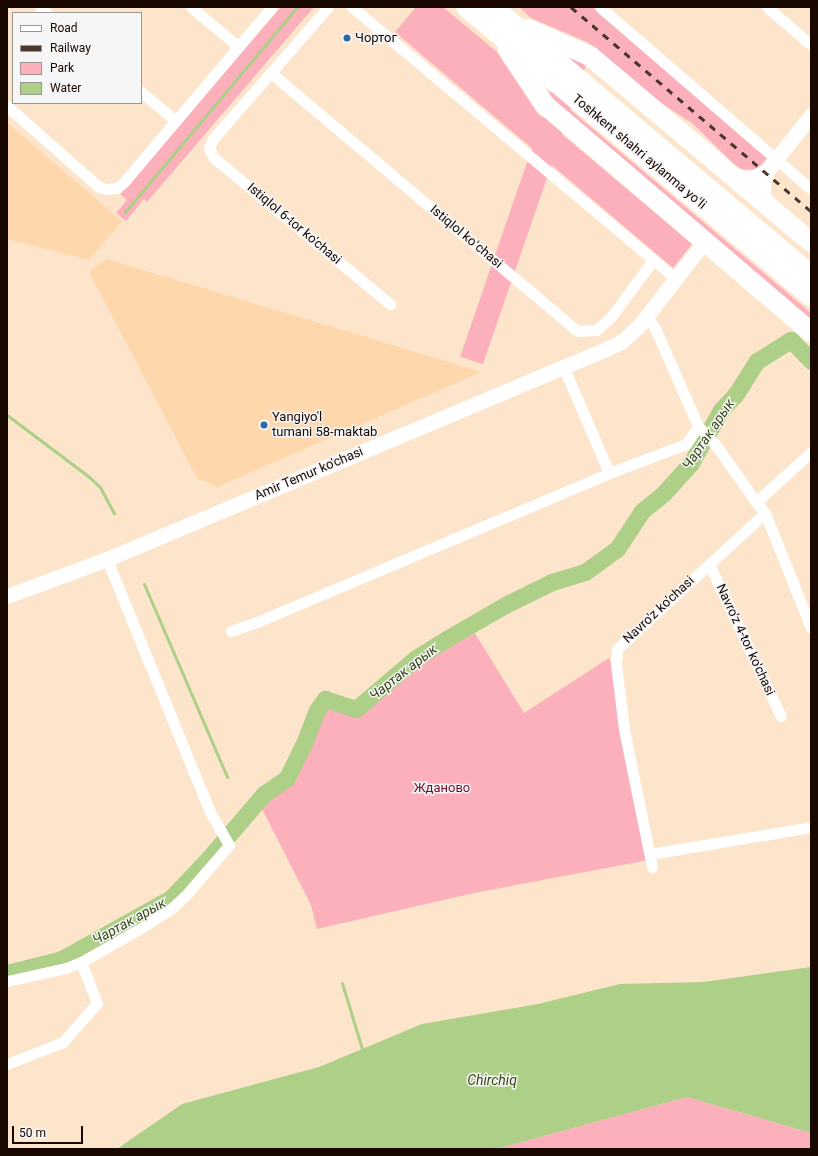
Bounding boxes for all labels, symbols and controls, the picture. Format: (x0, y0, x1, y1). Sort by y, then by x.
legend (12, 12, 142, 104)
text: Road (50, 21, 78, 35)
place label: Чортог (355, 30, 397, 46)
marker: Чортог (342, 33, 352, 43)
text: Railway (50, 41, 91, 55)
text: Park (50, 61, 74, 75)
text: Water (50, 81, 81, 95)
street label: Toshkent shahri aylanma yoʻli (569, 91, 709, 213)
street label: Istiqlol 6-tor ko'chasi (244, 180, 344, 268)
street label: Istiqlol koʻchasi (427, 202, 505, 272)
water label: Чартак арык (678, 396, 738, 472)
place label: Yangiyo'l tumani 58-maktab (272, 410, 377, 441)
marker: Yangiyo'l tumani 58-maktab (259, 420, 269, 430)
street label: Amir Temur ko'chasi (252, 444, 366, 504)
street label: Navro'z ko'chasi (620, 573, 698, 647)
street label: Navro'z 4-tor ko'chasi (712, 582, 778, 698)
water label: Чартак арык (366, 640, 440, 704)
park label: Жданово (414, 780, 470, 796)
water label: Чартак арык (89, 894, 169, 948)
water label: Chirchiq (467, 1072, 517, 1088)
scale bar (14, 1118, 85, 1144)
text: 50 m (19, 1126, 46, 1140)

